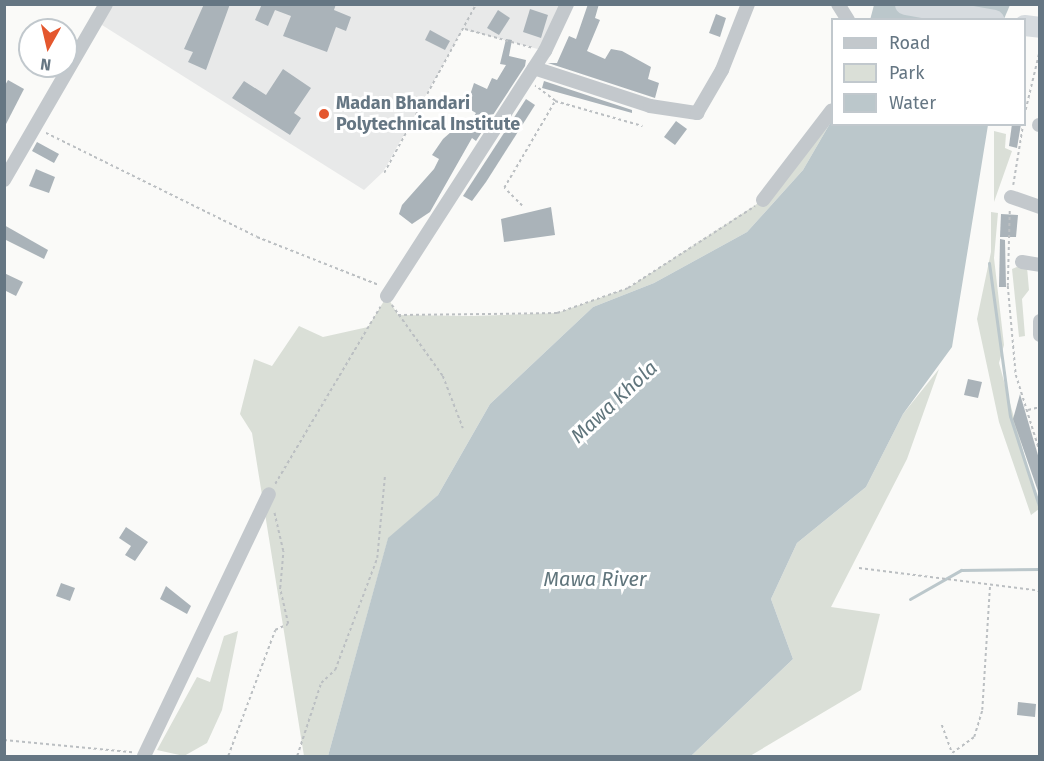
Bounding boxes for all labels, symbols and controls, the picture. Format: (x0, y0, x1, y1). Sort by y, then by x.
north arrow (18, 18, 78, 78)
legend (831, 18, 1026, 126)
text: Road (889, 32, 931, 54)
text: N (39, 54, 52, 74)
text: Park (889, 62, 924, 84)
text: Water (889, 92, 936, 114)
place label: Madan Bhandari Polytechnical Institute (336, 93, 520, 136)
marker: Madan Bhandari Polytechnical Institute (317, 107, 331, 121)
water label: Mawa Khola (566, 356, 662, 448)
water label: Mawa River (544, 567, 646, 591)

